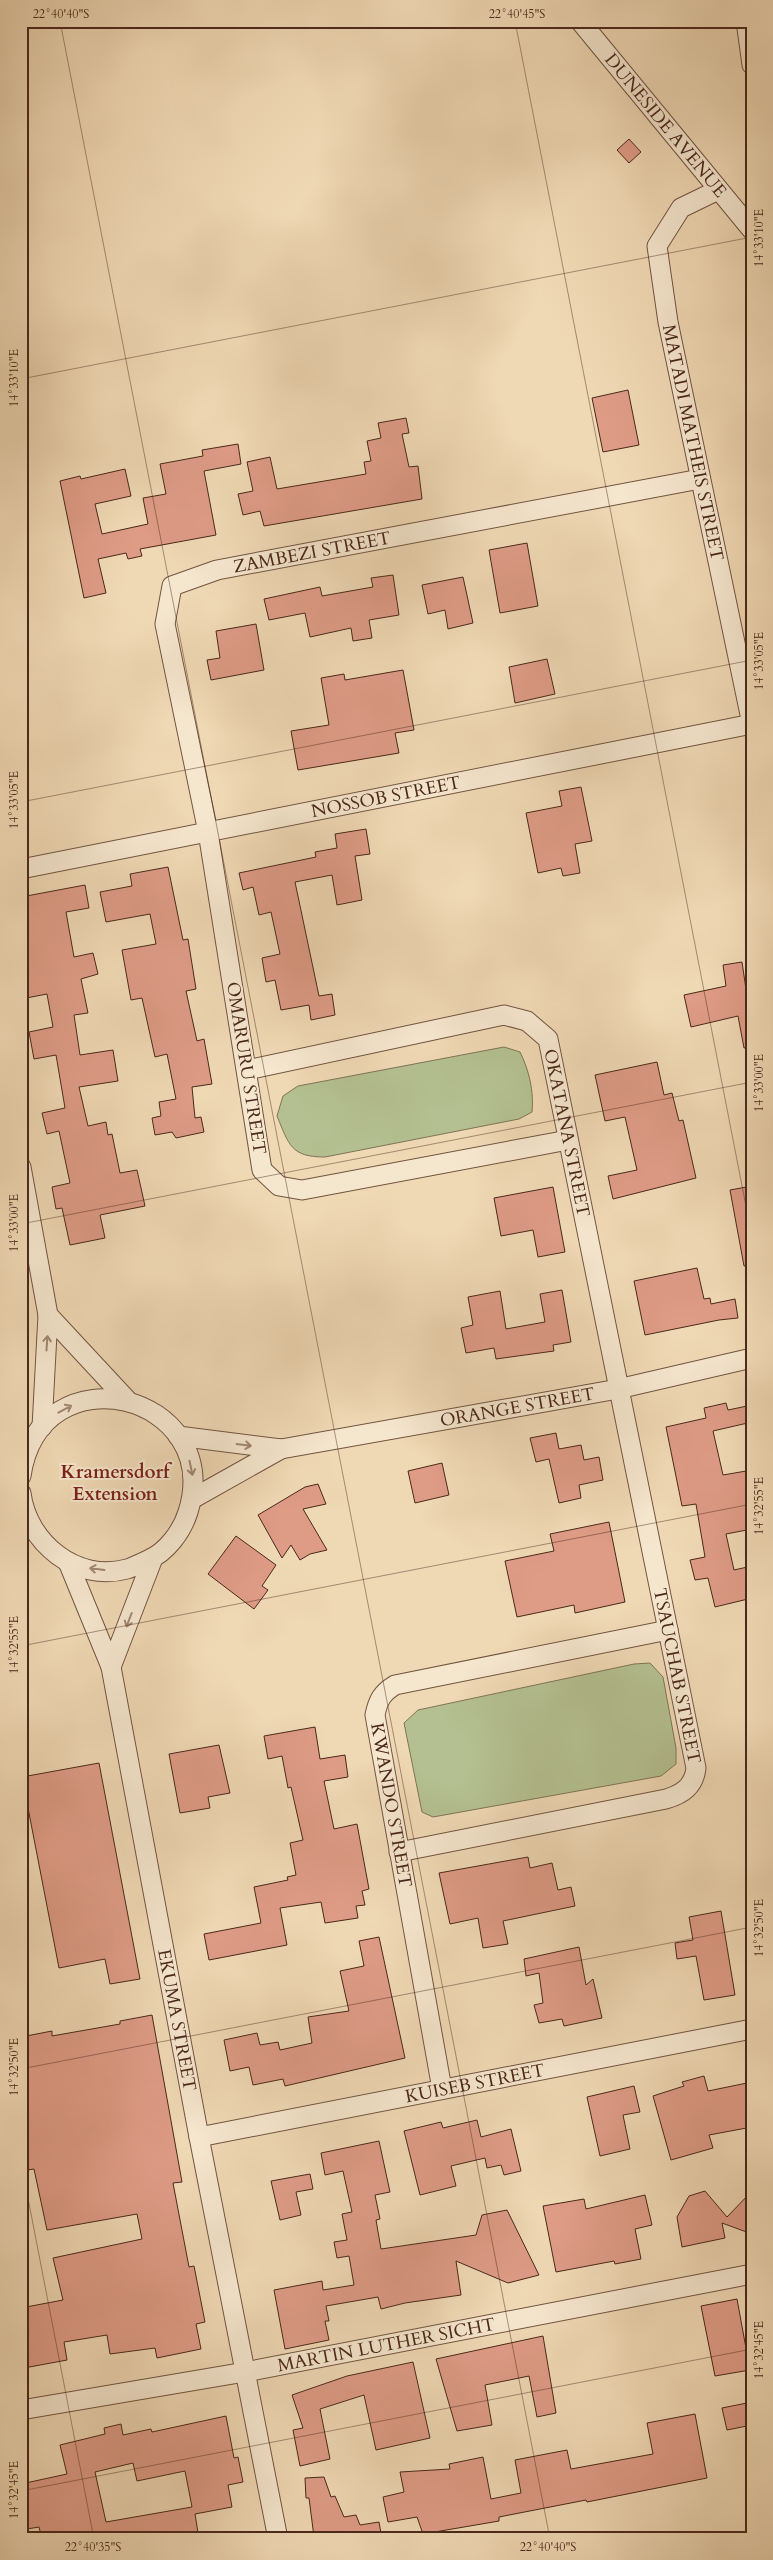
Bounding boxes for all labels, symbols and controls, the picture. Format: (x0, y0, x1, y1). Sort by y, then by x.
text: 22°40'40"S (33, 6, 89, 22)
text: 22°40'45"S (489, 6, 545, 22)
street label: DUNESIDE AVENUE (599, 48, 733, 203)
text: 14°33'10"E (751, 209, 767, 267)
street label: MATADI MATHEIS STREET (656, 322, 730, 563)
text: 14°33'10"E (6, 349, 22, 407)
street label: ZAMBEZI STREET (231, 525, 393, 579)
text: 14°33'05"E (751, 632, 767, 690)
street label: NOSSOB STREET (309, 770, 463, 824)
text: 14°33'05"E (6, 771, 22, 829)
street label: OMARURU STREET (220, 980, 272, 1156)
street label: OKATANA STREET (538, 1047, 596, 1219)
text: 14°33'00"E (751, 1054, 767, 1112)
text: 14°33'00"E (6, 1194, 22, 1252)
one-way arrow (42, 1335, 51, 1351)
street label: ORANGE STREET (438, 1381, 597, 1433)
one-way arrow (58, 1404, 73, 1414)
one-way arrow (236, 1440, 252, 1450)
district label: Kramersdorf Extension (60, 1459, 173, 1507)
one-way arrow (186, 1459, 196, 1475)
text: 14°32'55"E (751, 1477, 767, 1535)
one-way arrow (89, 1564, 105, 1574)
street label: TSAUCHAB STREET (647, 1586, 707, 1766)
one-way arrow (124, 1612, 133, 1627)
text: 14°32'55"E (6, 1616, 22, 1674)
street label: KWANDO STREET (364, 1721, 418, 1889)
text: 14°32'50"E (751, 1899, 767, 1957)
street label: EKUMA STREET (152, 1947, 203, 2093)
text: 14°32'50"E (6, 2038, 22, 2096)
street label: KUISEB STREET (403, 2057, 547, 2109)
street label: MARTIN LUTHER SICHT (275, 2311, 497, 2378)
text: 14°32'45"E (751, 2321, 767, 2379)
text: 14°32'45"E (6, 2461, 22, 2519)
text: 22°40'35"S (65, 2539, 121, 2555)
text: 22°40'40"S (520, 2539, 576, 2555)

